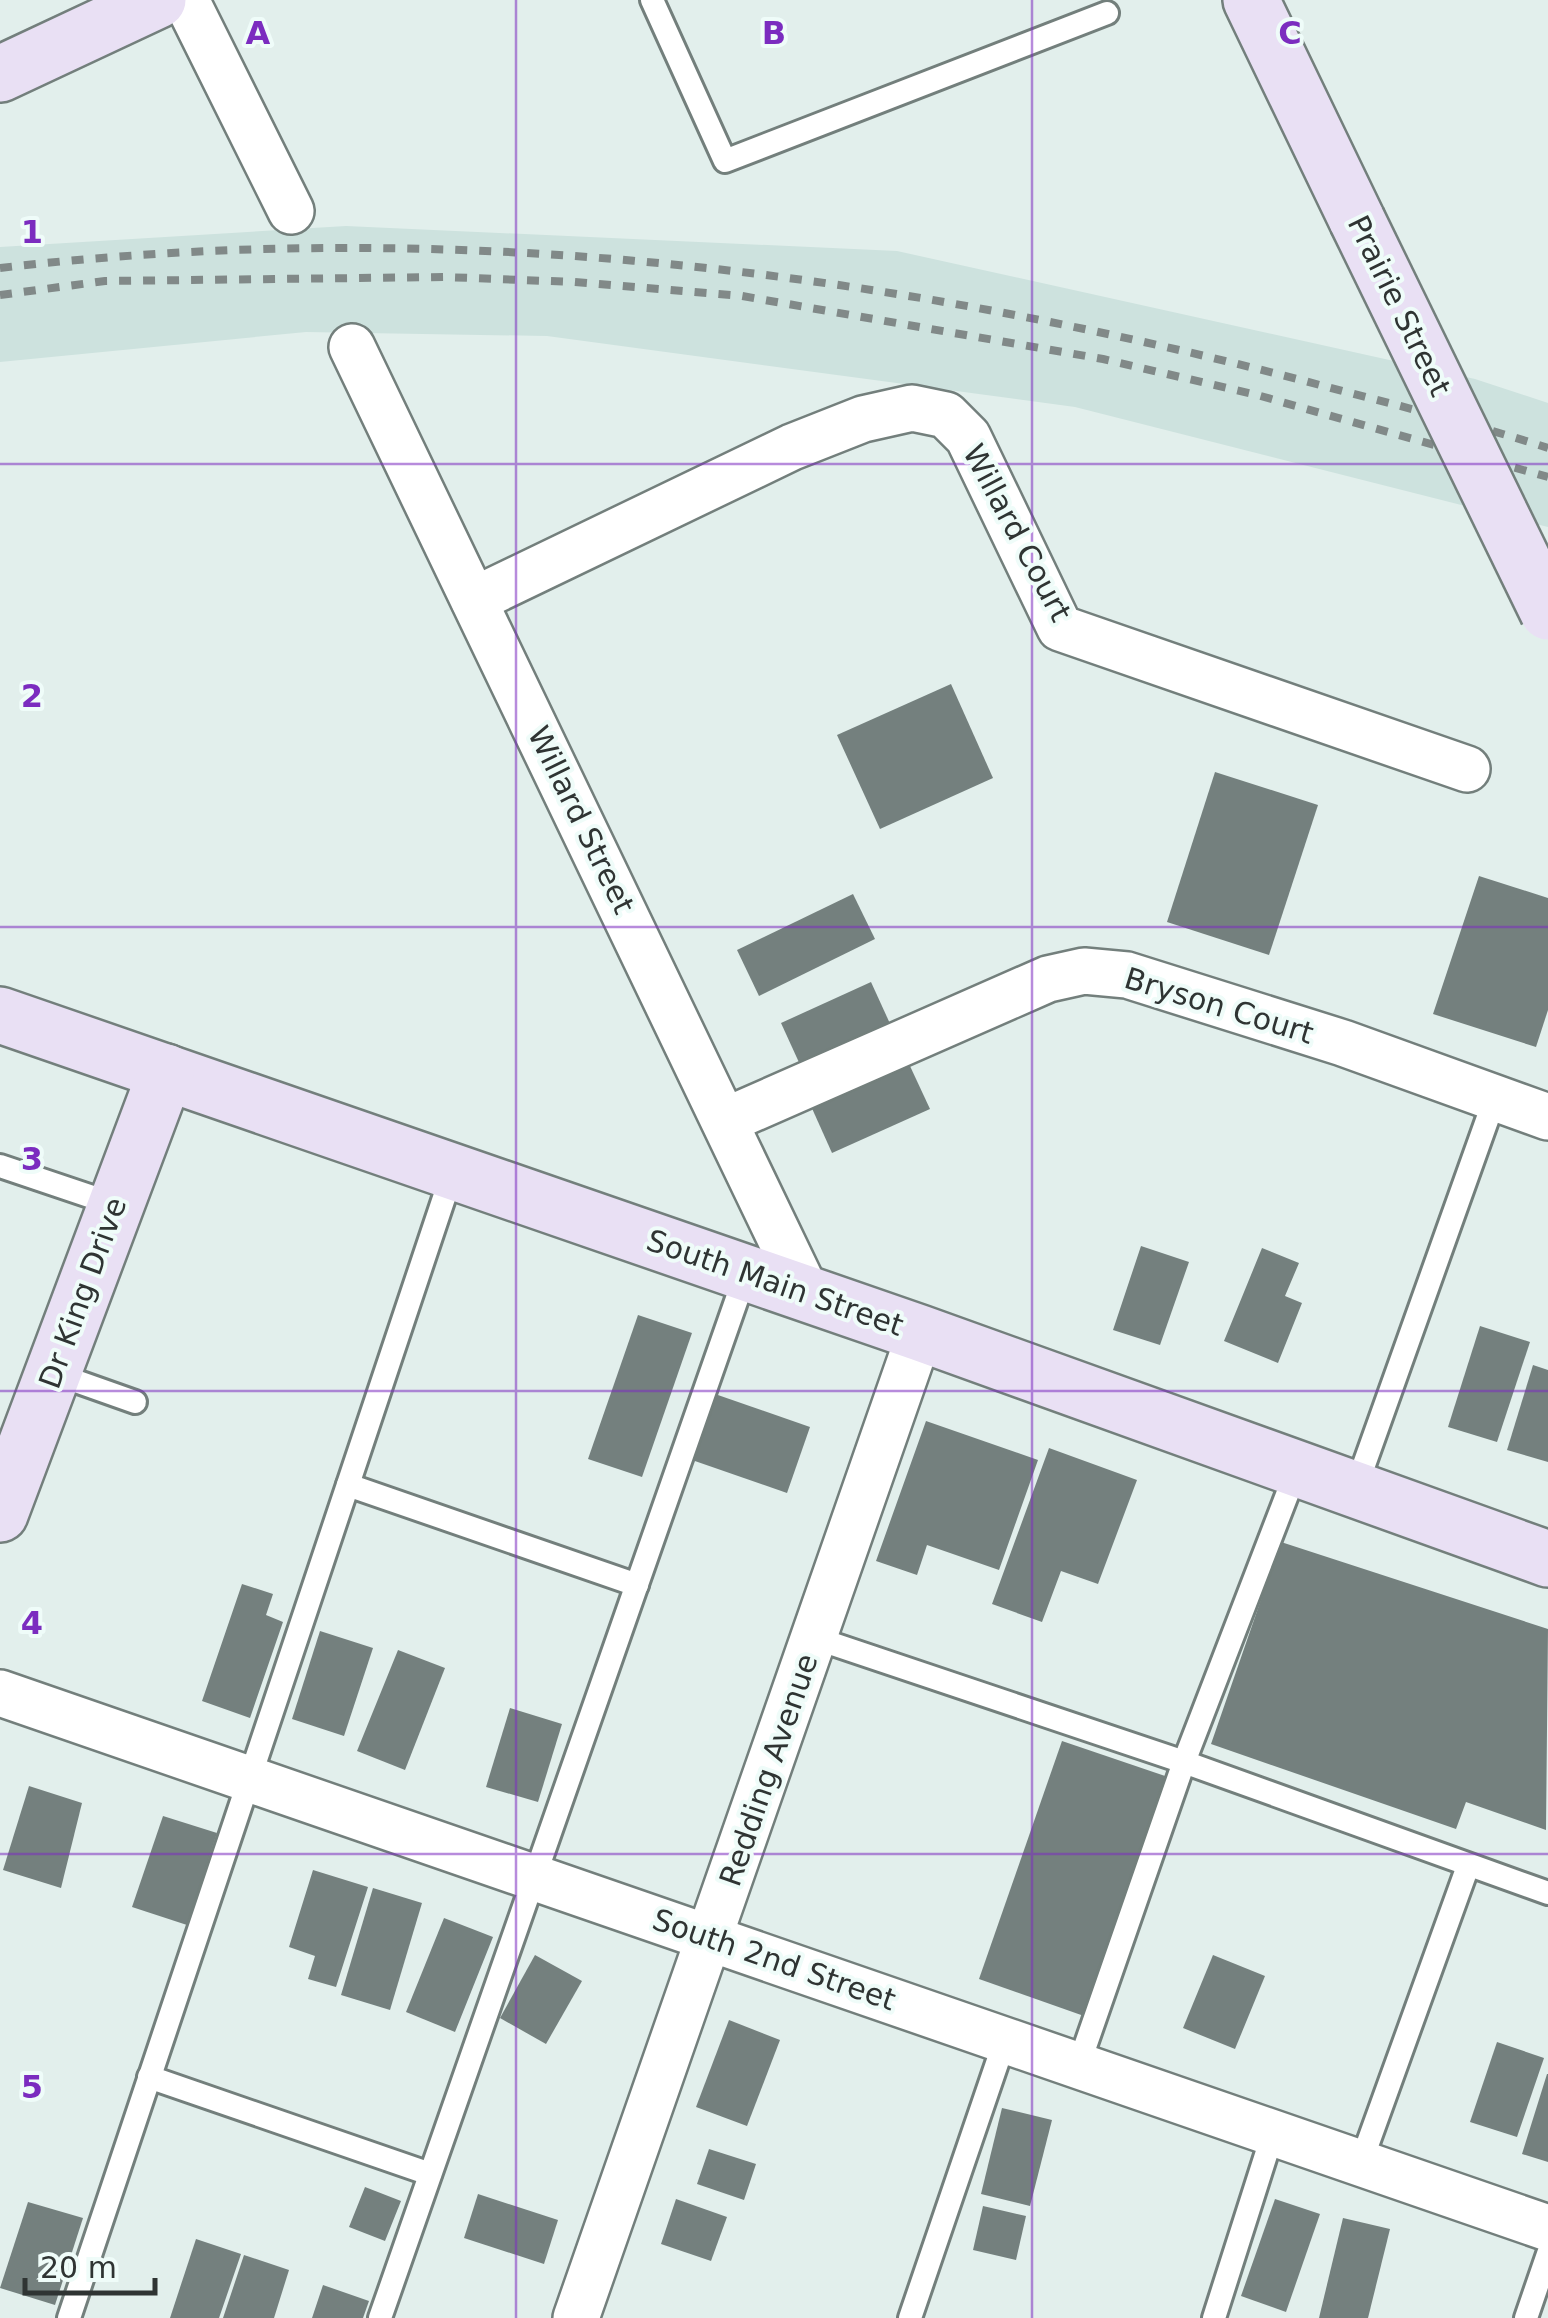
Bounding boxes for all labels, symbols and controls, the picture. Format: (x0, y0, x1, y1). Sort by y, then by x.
text: A (246, 14, 271, 52)
text: B (762, 14, 786, 52)
text: C (1278, 14, 1302, 52)
street label: Prairie Street (1341, 210, 1458, 402)
text: 1 (21, 213, 43, 251)
street label: Willard Court (956, 438, 1079, 627)
text: 2 (21, 677, 43, 715)
street label: Willard Street (521, 720, 642, 919)
street label: Bryson Court (1120, 960, 1318, 1051)
text: 3 (21, 1140, 43, 1178)
street label: Dr King Drive (32, 1193, 133, 1393)
street label: South Main Street (642, 1222, 908, 1343)
text: 4 (21, 1604, 43, 1642)
street label: Redding Avenue (712, 1649, 825, 1891)
street label: South 2nd Street (648, 1902, 900, 2018)
text: 5 (21, 2068, 43, 2106)
scale bar (25, 2233, 155, 2295)
text: 20 m (40, 2250, 117, 2285)

